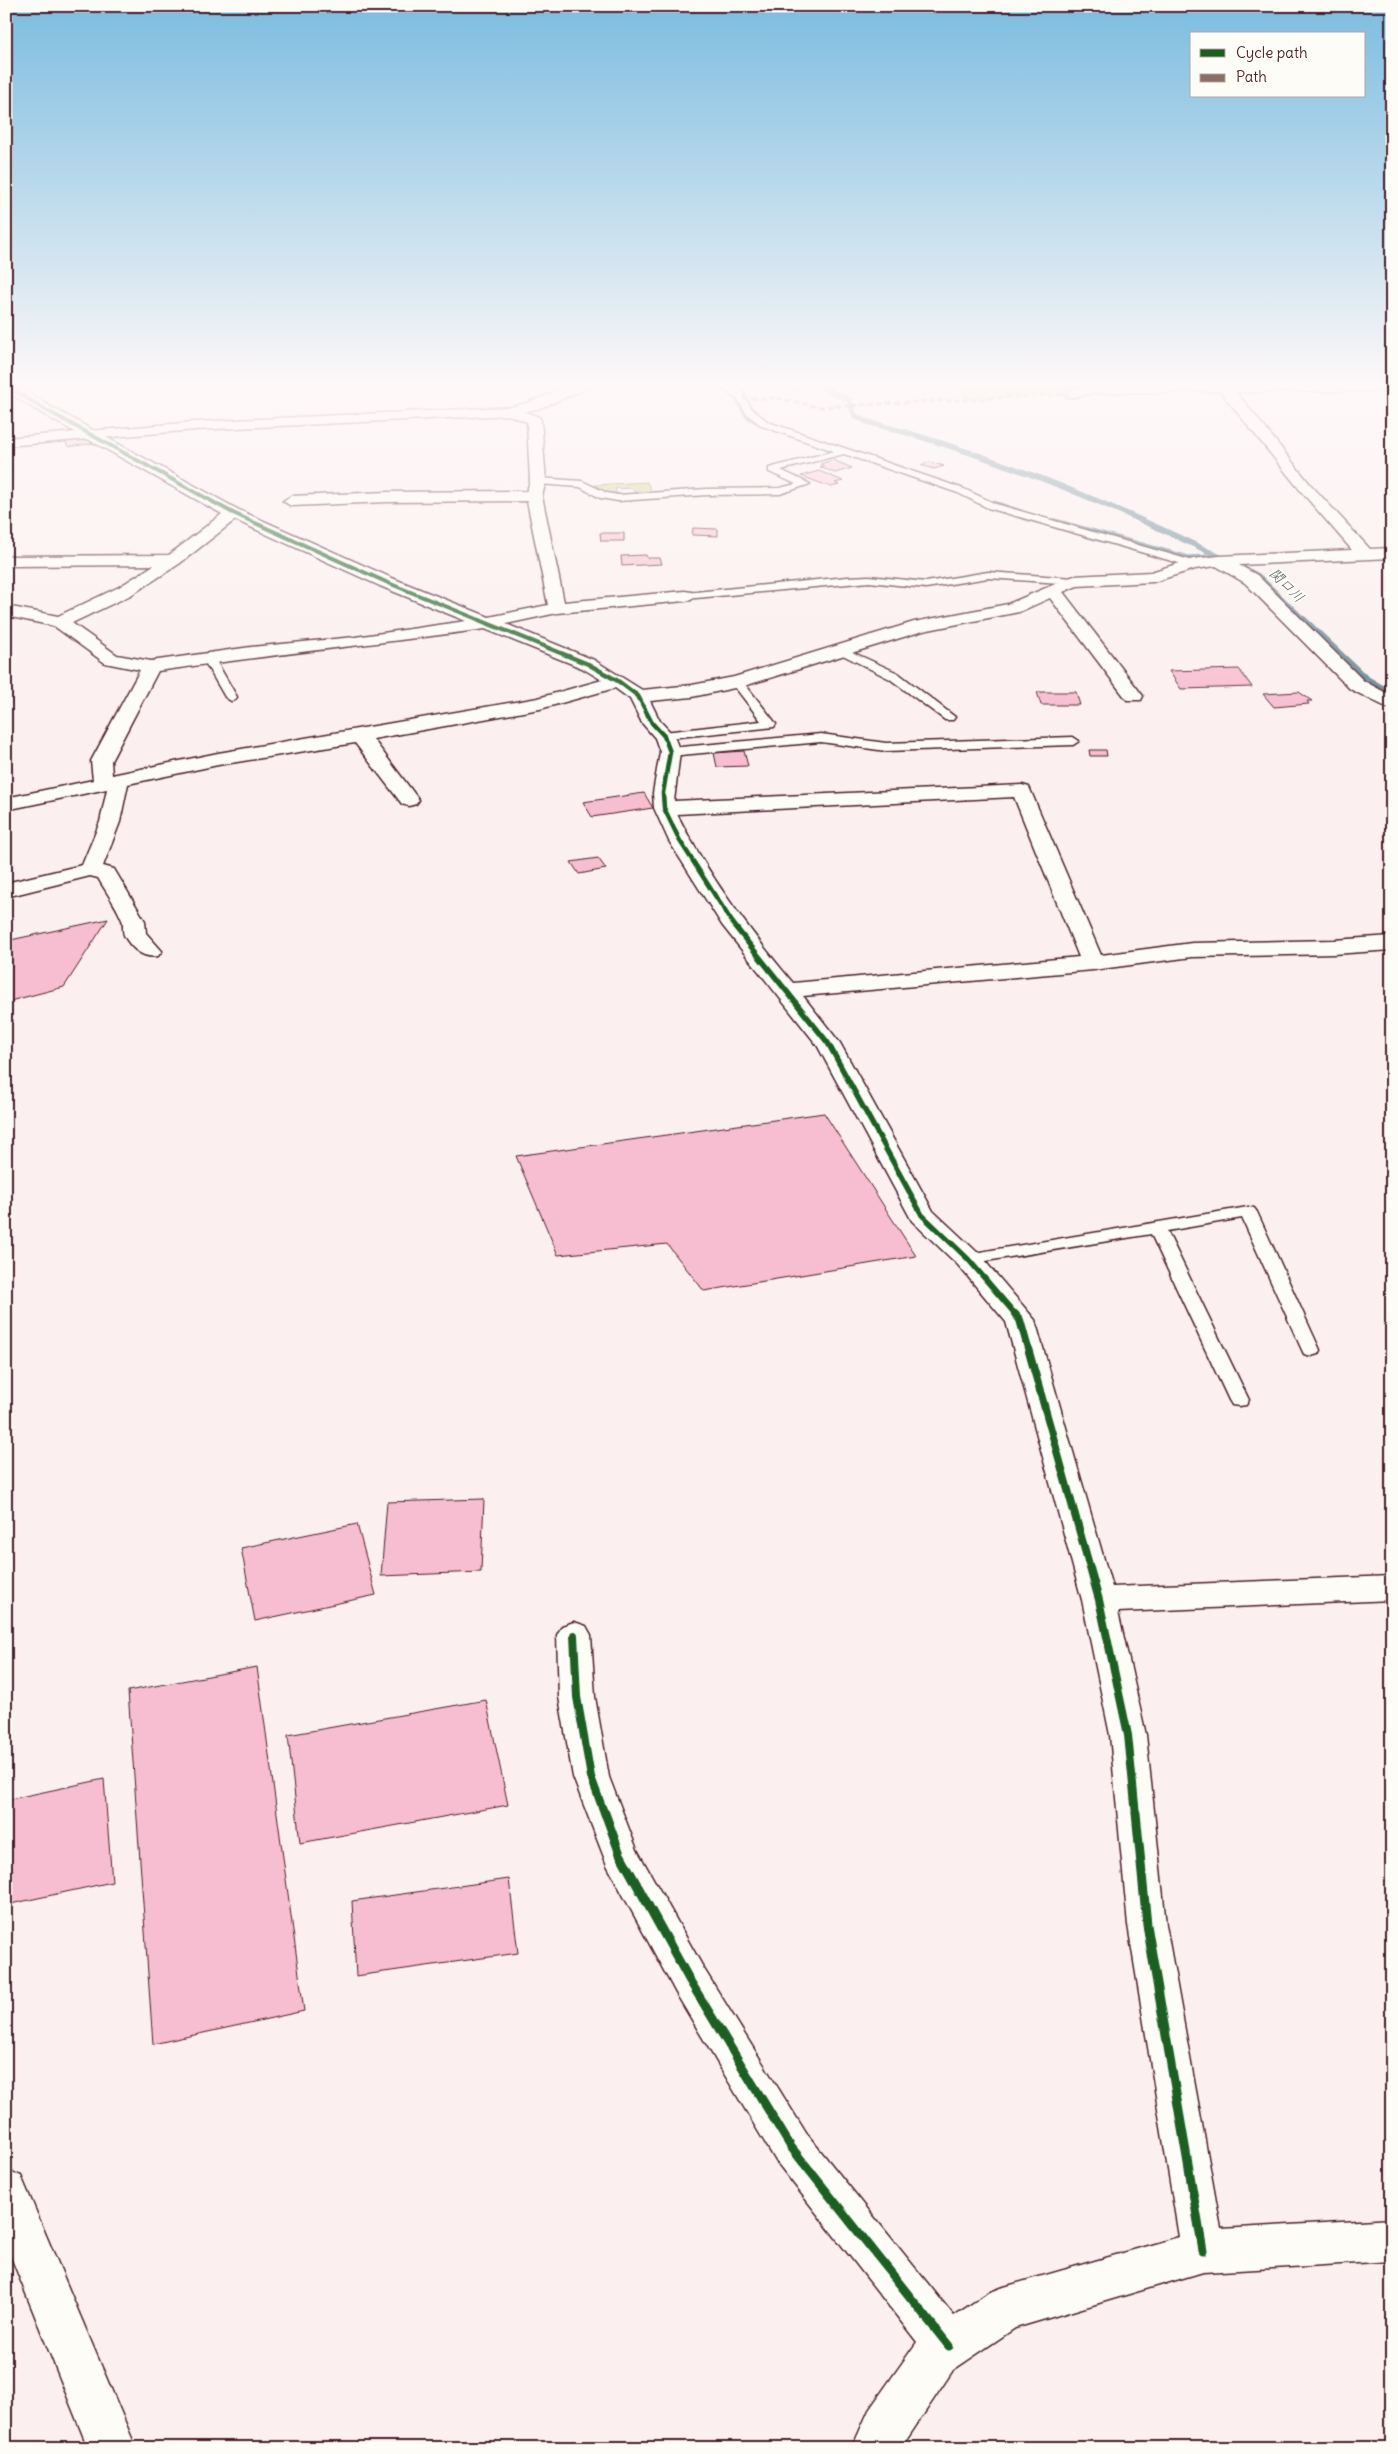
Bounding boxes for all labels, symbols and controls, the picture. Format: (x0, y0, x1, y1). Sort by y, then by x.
legend (1190, 32, 1366, 98)
text: Cycle path (1236, 43, 1308, 62)
text: Path (1236, 67, 1267, 86)
water label: 関口川 (1266, 564, 1308, 606)

